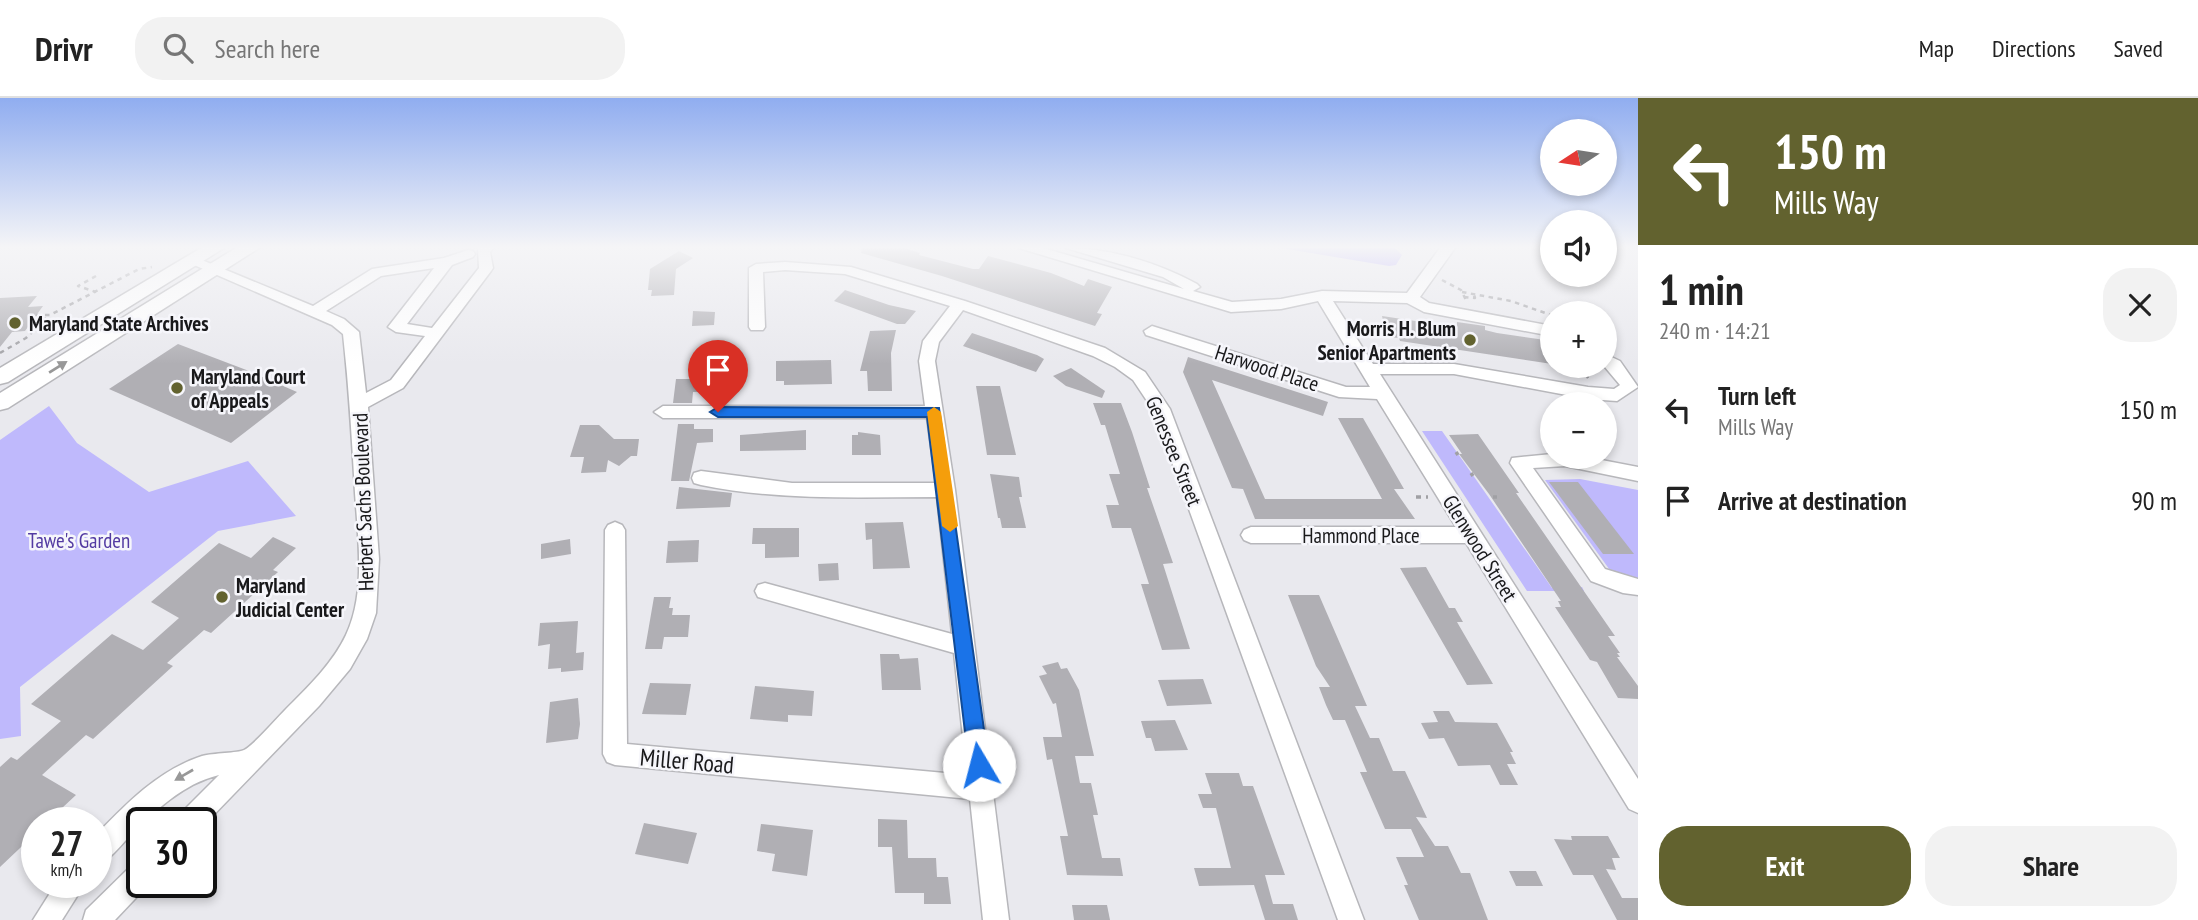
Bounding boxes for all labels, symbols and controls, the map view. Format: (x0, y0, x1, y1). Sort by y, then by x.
search box (135, 17, 625, 80)
text: Drivr (35, 27, 93, 70)
icon: search (159, 29, 197, 67)
text: Search here (215, 32, 320, 65)
text: Map (1919, 33, 1954, 64)
text: Directions (1992, 33, 2076, 64)
text: Saved (2114, 33, 2163, 64)
north arrow (1540, 119, 1617, 196)
map controls (1540, 119, 1617, 469)
text: 150 m (1774, 119, 1887, 183)
icon: left (1659, 126, 1750, 217)
text: Mills Way (1774, 181, 1879, 223)
button: sound (1540, 210, 1617, 287)
text: 1 min (1659, 262, 1744, 317)
button: close (2103, 268, 2177, 342)
button: + (1540, 301, 1617, 378)
place label: Maryland State Archives (29, 310, 209, 337)
marker: Maryland State Archives (7, 315, 23, 331)
place label: Morris H. Blum Senior Apartments (1317, 315, 1456, 366)
text: 240 m · 14:21 (1659, 316, 1771, 345)
marker: Morris H. Blum Senior Apartments (1462, 332, 1478, 348)
street label: Harwood Place (1212, 338, 1322, 398)
pin (688, 340, 748, 412)
icon: arrive (699, 351, 737, 389)
one-way arrow (48, 361, 68, 374)
place label: Maryland Court of Appeals (191, 363, 305, 414)
text: Turn left (1718, 379, 1796, 412)
marker: Maryland Court of Appeals (169, 380, 185, 396)
icon: left (1659, 391, 1697, 429)
street label: Genessee Street (1140, 392, 1208, 510)
button: − (1540, 392, 1617, 469)
text: 150 m (2119, 393, 2177, 426)
street label: Herbert Sachs Boulevard (346, 412, 380, 592)
text: Mills Way (1718, 412, 1793, 441)
icon: arrive (1659, 482, 1697, 520)
text: Arrive at destination (1718, 484, 1907, 517)
text: 90 m (2131, 484, 2177, 517)
street label: Glenwood Street (1437, 490, 1523, 606)
street label: Hammond Place (1302, 522, 1420, 549)
park label: Tawe's Garden (28, 527, 130, 554)
place label: Maryland Judicial Center (235, 572, 345, 623)
marker: Maryland Judicial Center (214, 589, 230, 605)
position arrow (942, 728, 1016, 802)
street label: Miller Road (639, 741, 735, 781)
one-way arrow (175, 769, 194, 781)
speed limit sign: 30 (126, 807, 217, 898)
text: 27 (50, 820, 83, 866)
button: Exit (1659, 826, 1911, 906)
button: Share (1925, 826, 2177, 906)
text: km/h (51, 858, 82, 881)

